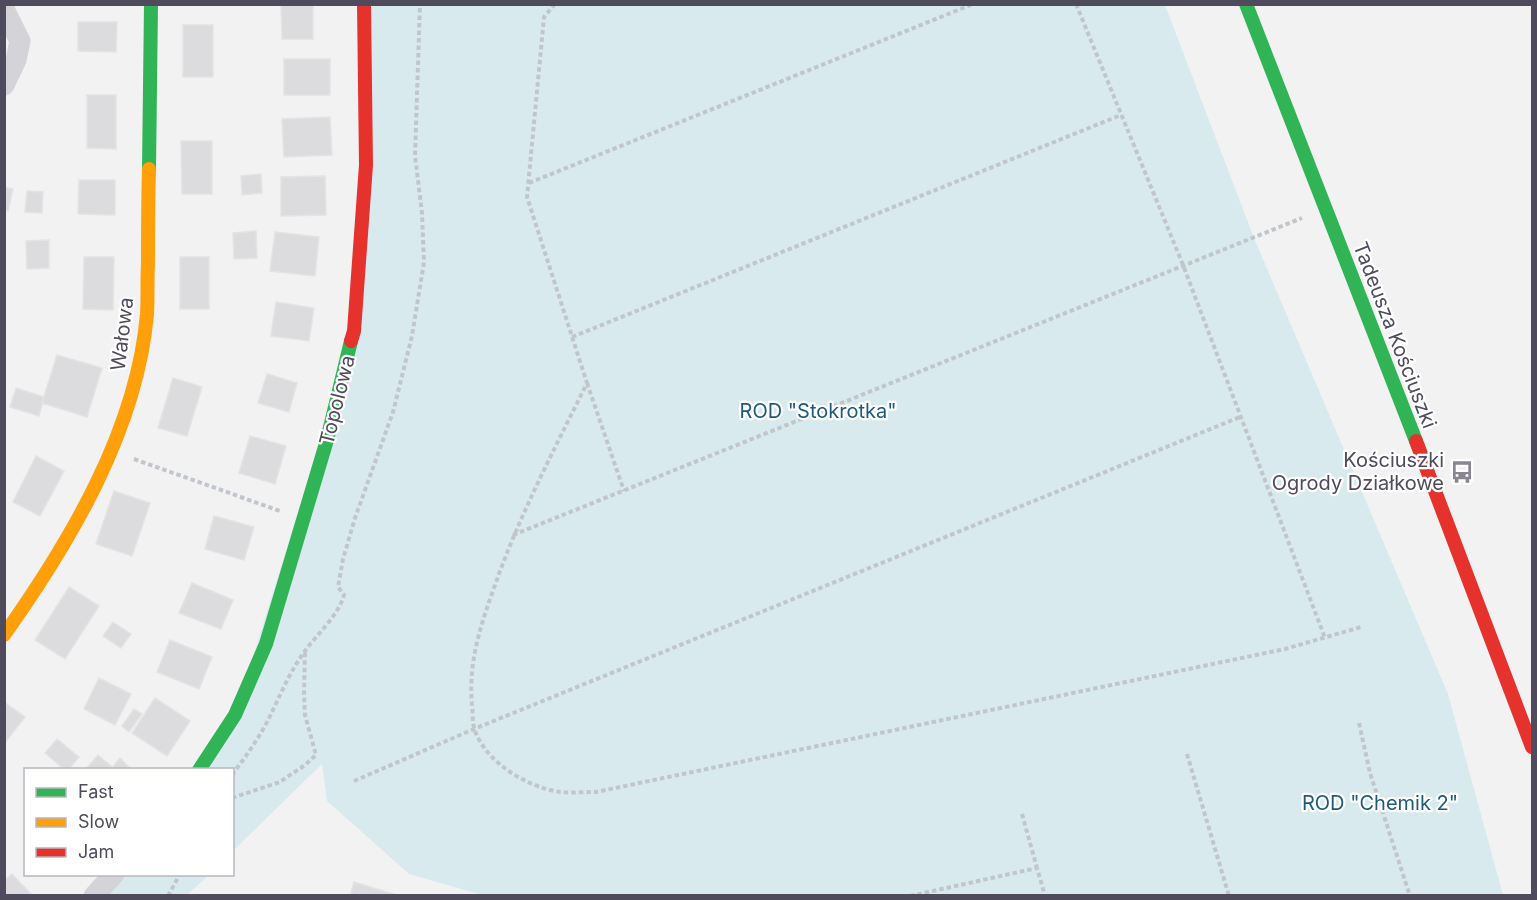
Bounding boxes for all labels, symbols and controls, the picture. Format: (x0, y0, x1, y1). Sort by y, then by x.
street label: Tadeusza Kościuszki (1348, 238, 1442, 432)
street label: Wałowa (106, 296, 138, 372)
street label: Topolowa (314, 353, 360, 447)
park label: ROD "Stokrotka" (740, 399, 896, 423)
place label: Kościuszki Ogrody Działkowe (1272, 448, 1444, 495)
bus stop icon: Kościuszki Ogrody Działkowe (1449, 459, 1475, 485)
legend (24, 768, 234, 876)
text: Fast (78, 781, 114, 802)
park label: ROD "Chemik 2" (1302, 791, 1458, 815)
text: Slow (78, 811, 119, 832)
text: Jam (78, 841, 114, 862)

